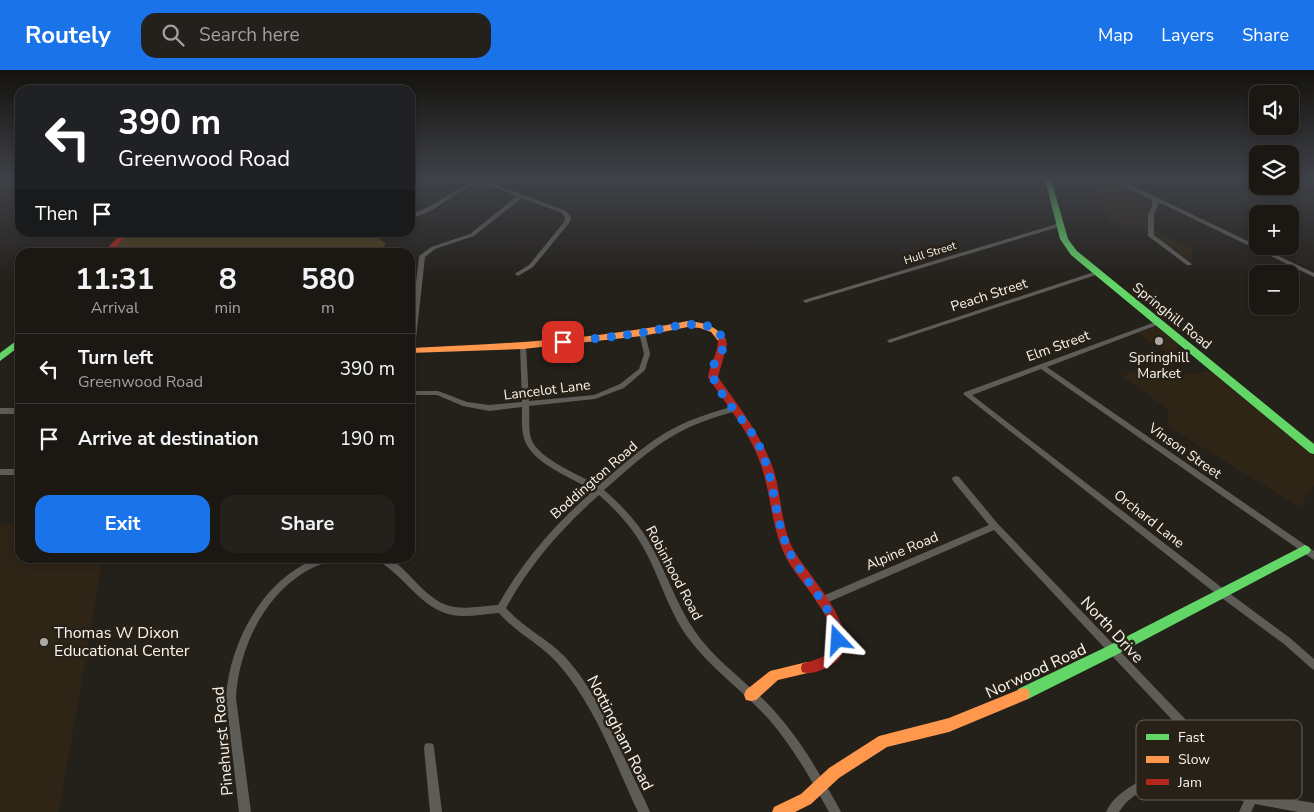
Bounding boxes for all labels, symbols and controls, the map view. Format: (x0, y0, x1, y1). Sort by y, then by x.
search box (141, 13, 491, 58)
text: Routely (25, 19, 111, 51)
icon: search (159, 21, 187, 49)
text: Search here (199, 22, 300, 48)
text: Map (1098, 23, 1133, 47)
text: Layers (1161, 23, 1214, 47)
text: Share (1242, 23, 1289, 47)
map controls (1249, 85, 1299, 315)
button: sound (1249, 85, 1299, 135)
text: 390 m (118, 99, 221, 146)
icon: left (35, 105, 100, 170)
text: Greenwood Road (118, 144, 290, 174)
button: layers (1249, 145, 1299, 195)
icon: arrive (88, 200, 116, 228)
text: Then (35, 201, 78, 227)
button: + (1249, 205, 1299, 255)
street label: Hull Street (902, 238, 958, 268)
text: 11:31 (75, 259, 154, 300)
text: 8 (219, 259, 237, 300)
text: 580 (301, 259, 355, 300)
button: − (1249, 265, 1299, 315)
street label: Peach Street (948, 274, 1030, 316)
street label: Springhill Road (1128, 278, 1216, 354)
text: Arrival (91, 297, 139, 319)
text: min (214, 297, 241, 319)
text: m (321, 297, 335, 319)
pin (542, 321, 584, 363)
street label: Elm Street (1024, 326, 1092, 366)
icon: arrive (549, 328, 577, 356)
marker: Springhill Market (1153, 335, 1165, 347)
text: Turn left (78, 345, 153, 371)
place label: Springhill Market (1129, 348, 1190, 383)
icon: left (35, 355, 63, 383)
text: 390 m (340, 356, 395, 382)
text: Greenwood Road (78, 371, 203, 393)
street label: Lancelot Lane (502, 375, 592, 405)
street label: Vinson Street (1144, 418, 1225, 483)
icon: arrive (35, 425, 63, 453)
text: Arrive at destination (78, 426, 259, 452)
text: 190 m (340, 426, 395, 452)
street label: Boddington Road (546, 437, 642, 523)
street label: Orchard Lane (1110, 485, 1188, 553)
button: Exit (35, 495, 210, 553)
button: Share (220, 495, 395, 553)
street label: Robinhood Road (641, 523, 707, 623)
street label: Alpine Road (863, 527, 941, 575)
street label: North Drive (1075, 592, 1149, 668)
position arrow (811, 613, 863, 665)
place label: Thomas W Dixon Educational Center (54, 622, 190, 662)
marker: Thomas W Dixon Educational Center (38, 636, 50, 648)
street label: Norwood Road (982, 638, 1090, 704)
street label: Nottingham Road (581, 672, 659, 794)
street label: Pinehurst Road (207, 685, 239, 797)
legend (1136, 720, 1302, 800)
text: Fast (1178, 728, 1204, 747)
text: Slow (1178, 750, 1210, 769)
text: Jam (1177, 773, 1202, 792)

